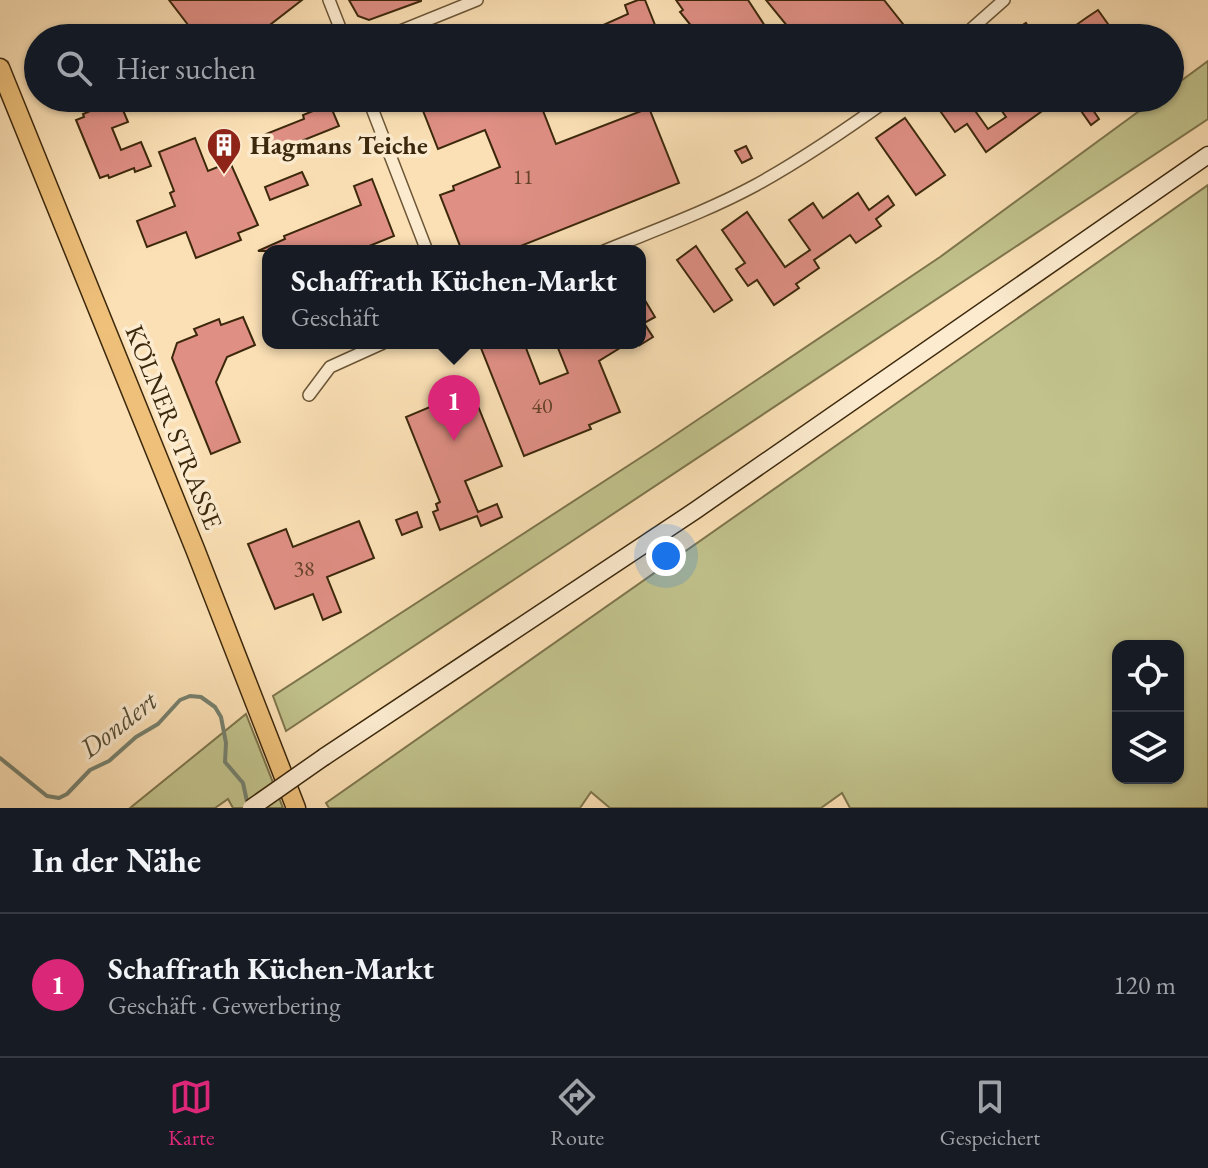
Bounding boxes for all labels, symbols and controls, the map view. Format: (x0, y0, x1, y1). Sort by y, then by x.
search box (24, 24, 1184, 112)
icon: search (52, 46, 96, 90)
text: Hier suchen (116, 49, 256, 88)
building icon: Hagmans Teiche (205, 126, 243, 176)
place label: Hagmans Teiche (250, 128, 428, 162)
house number: 11 (512, 162, 534, 191)
popup (262, 245, 646, 349)
text: Schaffrath Küchen-Markt (291, 261, 617, 300)
text: Geschäft (291, 300, 379, 334)
street label: KÖLNER STRASSE (117, 320, 231, 535)
pin: 1 (428, 375, 480, 441)
house number: 40 (531, 391, 553, 420)
your location (646, 536, 686, 576)
house number: 38 (293, 554, 315, 583)
map controls (1112, 640, 1184, 784)
button: locate (1112, 640, 1184, 712)
water label: Dondert (71, 681, 166, 766)
button: layers (1112, 712, 1184, 784)
text: In der Nähe (32, 838, 201, 882)
text: Schaffrath Küchen-Markt (108, 949, 434, 988)
text: 1 (51, 968, 65, 1002)
text: 120 m (1113, 968, 1176, 1002)
text: Geschäft · Gewerbering (108, 988, 341, 1022)
tab: Karte (168, 1075, 215, 1152)
tab: Route (550, 1075, 604, 1152)
tab: Gespeichert (940, 1075, 1040, 1152)

